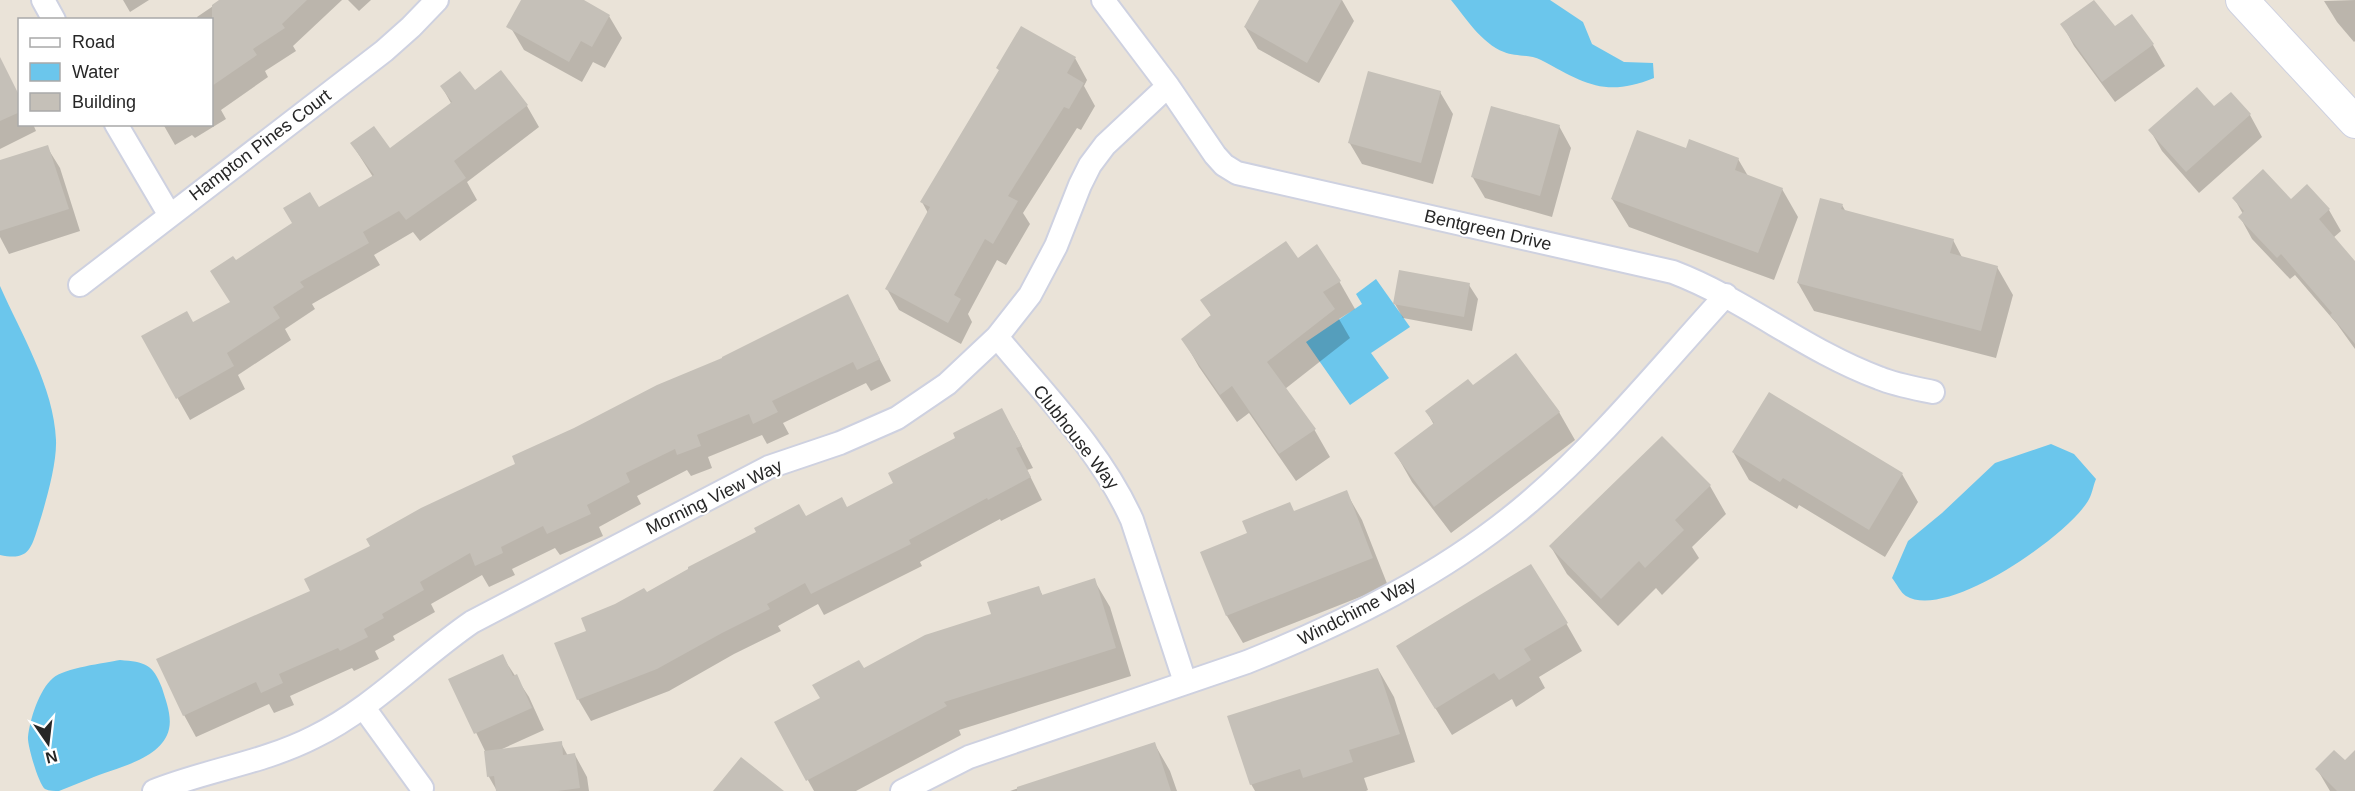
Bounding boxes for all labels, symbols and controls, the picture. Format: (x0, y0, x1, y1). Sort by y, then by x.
legend (18, 18, 213, 126)
text: Road (72, 32, 115, 52)
text: Water (72, 62, 119, 82)
street label: Hampton Pines Court (185, 85, 335, 205)
text: Building (72, 92, 136, 112)
street label: Bentgreen Drive (1422, 206, 1554, 254)
street label: Clubhouse Way (1029, 381, 1123, 493)
street label: Morning View Way (643, 455, 785, 539)
street label: Windchime Way (1295, 573, 1419, 649)
north arrow (18, 713, 78, 773)
text: N (44, 747, 59, 767)

